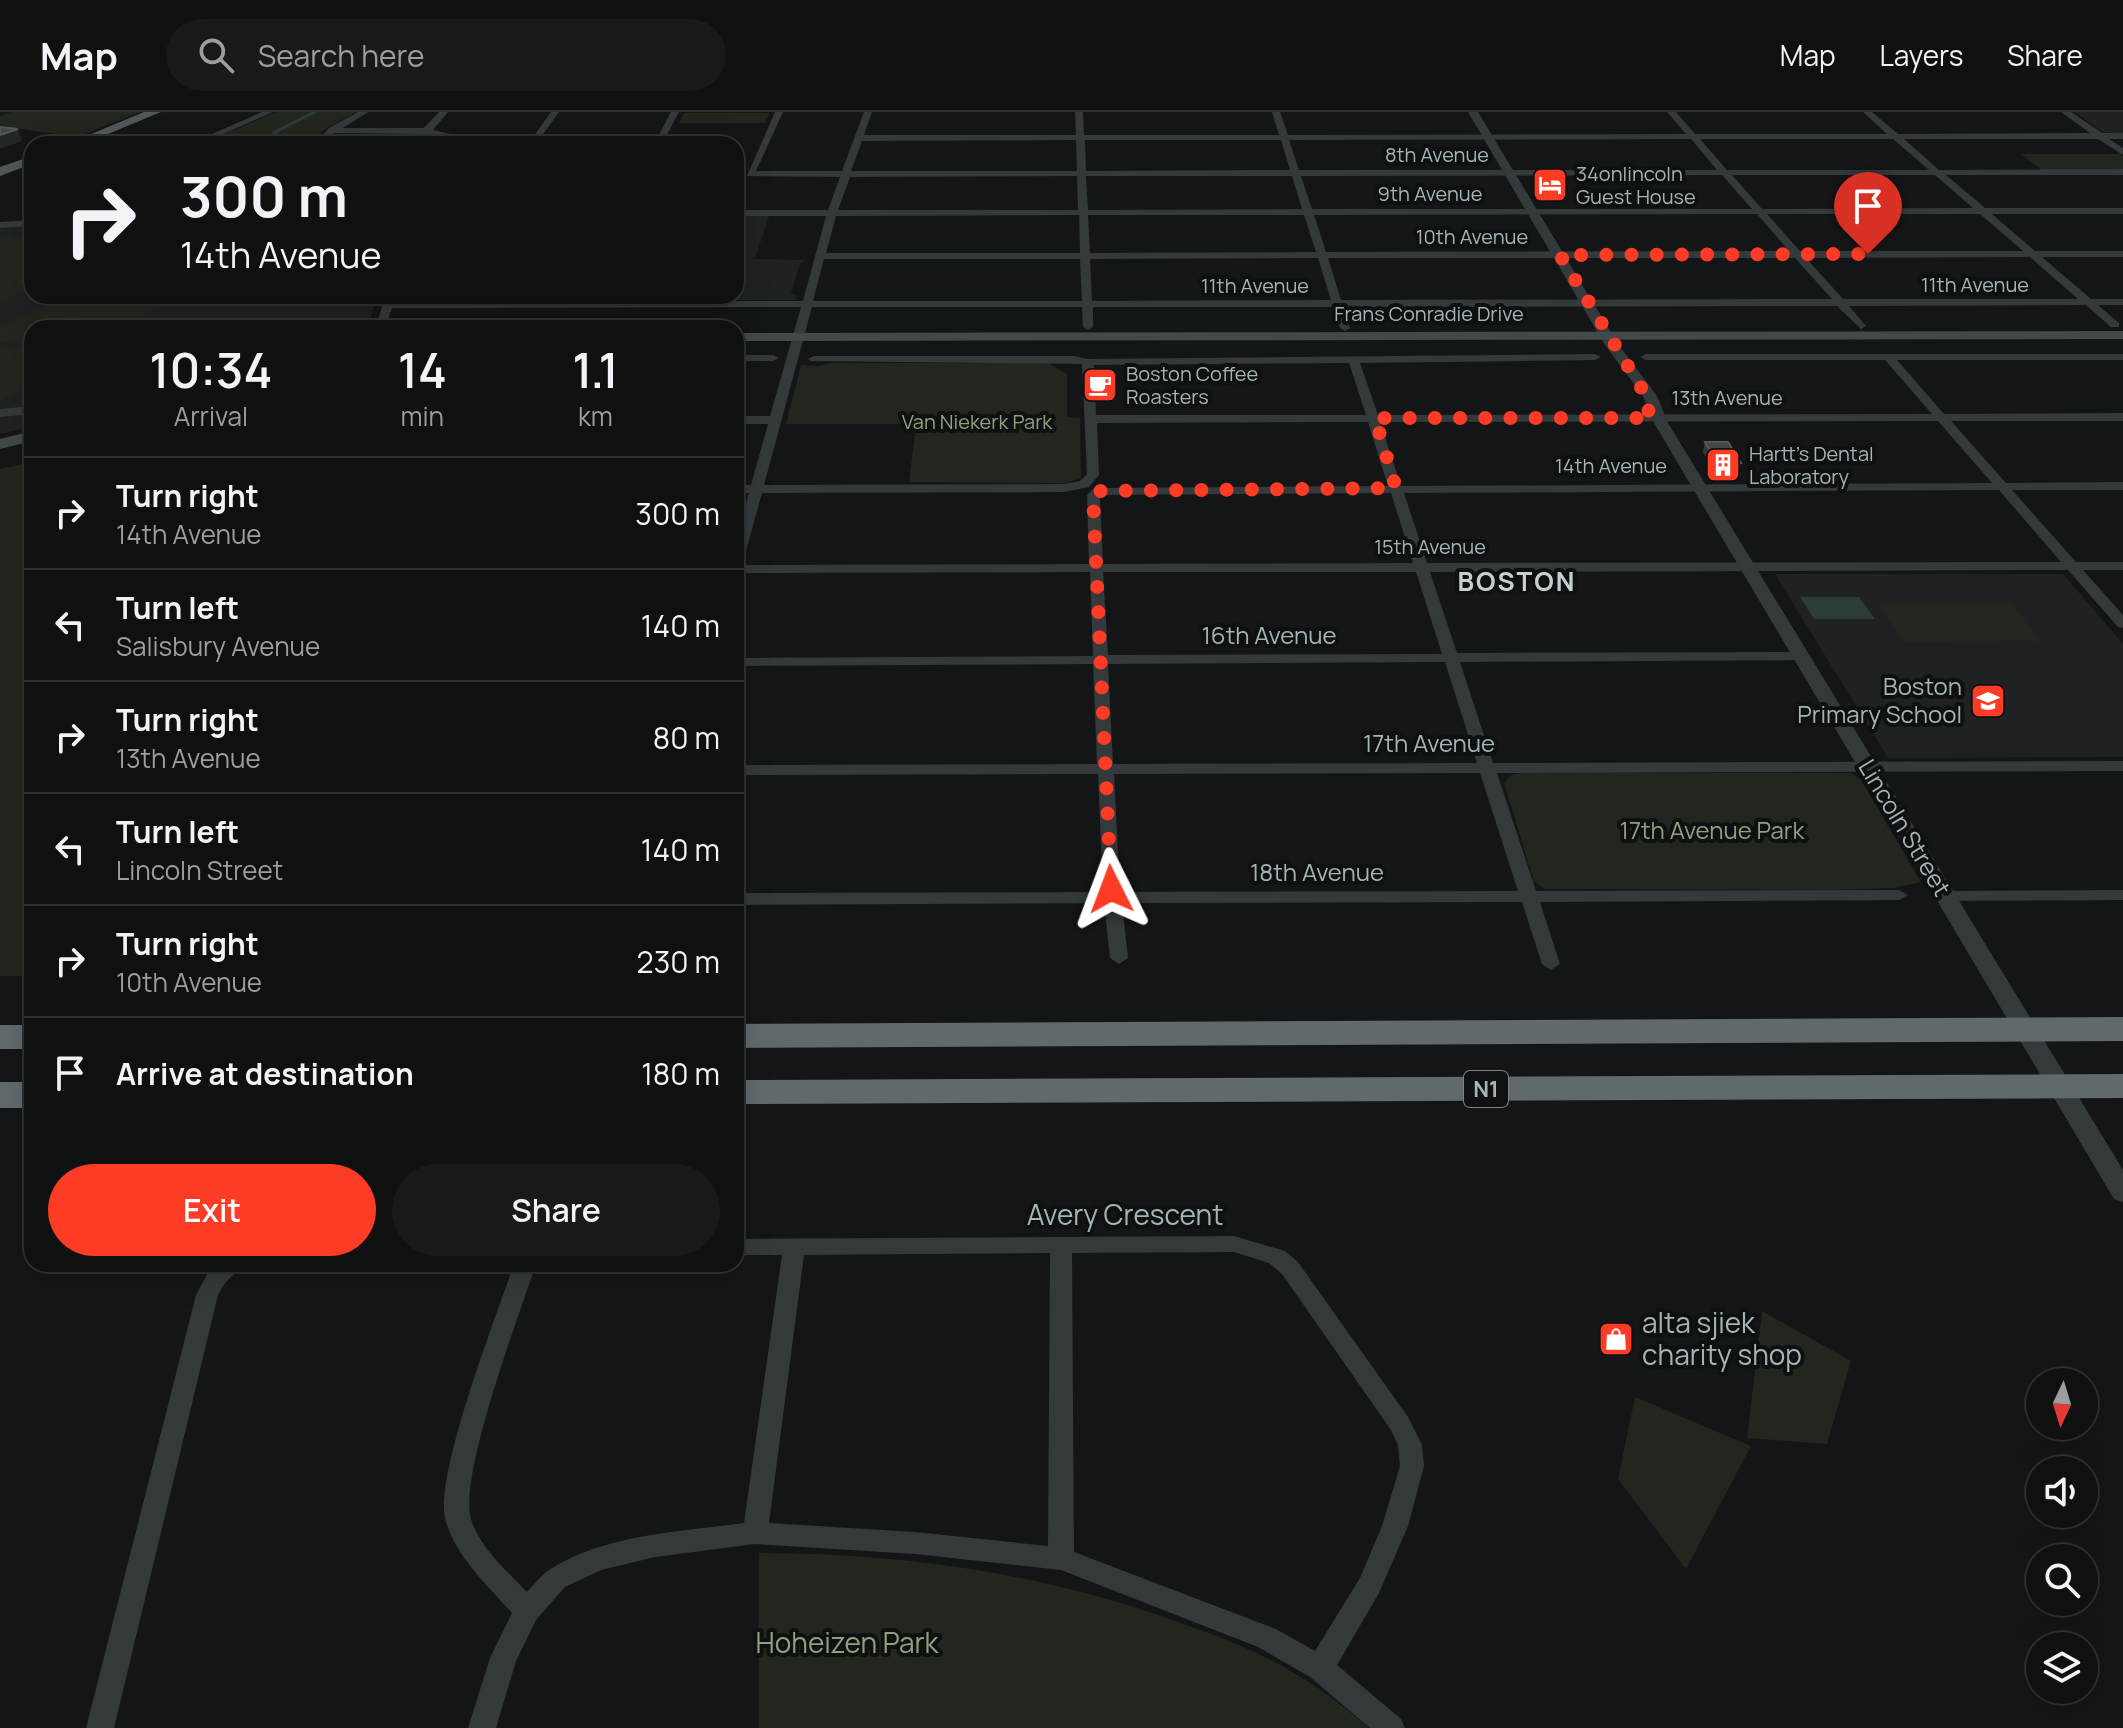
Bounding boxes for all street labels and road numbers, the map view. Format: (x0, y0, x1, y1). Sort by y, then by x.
street label: 8th Avenue (1385, 141, 1489, 168)
street label: 9th Avenue (1378, 180, 1482, 207)
street label: 10th Avenue (1416, 223, 1528, 250)
street label: 11th Avenue (1921, 271, 2029, 298)
street label: 11th Avenue (1201, 272, 1309, 299)
street label: Frans Conradie Drive (1334, 300, 1524, 327)
street label: 13th Avenue (1671, 384, 1783, 411)
street label: 14th Avenue (1555, 452, 1667, 479)
street label: 15th Avenue (1374, 533, 1486, 560)
street label: 16th Avenue (1201, 618, 1337, 651)
street label: 17th Avenue (1363, 726, 1495, 759)
street label: Lincoln Street (1851, 753, 1959, 902)
street label: 18th Avenue (1250, 855, 1384, 888)
road number: N1 (1464, 1071, 1508, 1107)
street label: Avery Crescent (1027, 1195, 1223, 1233)

